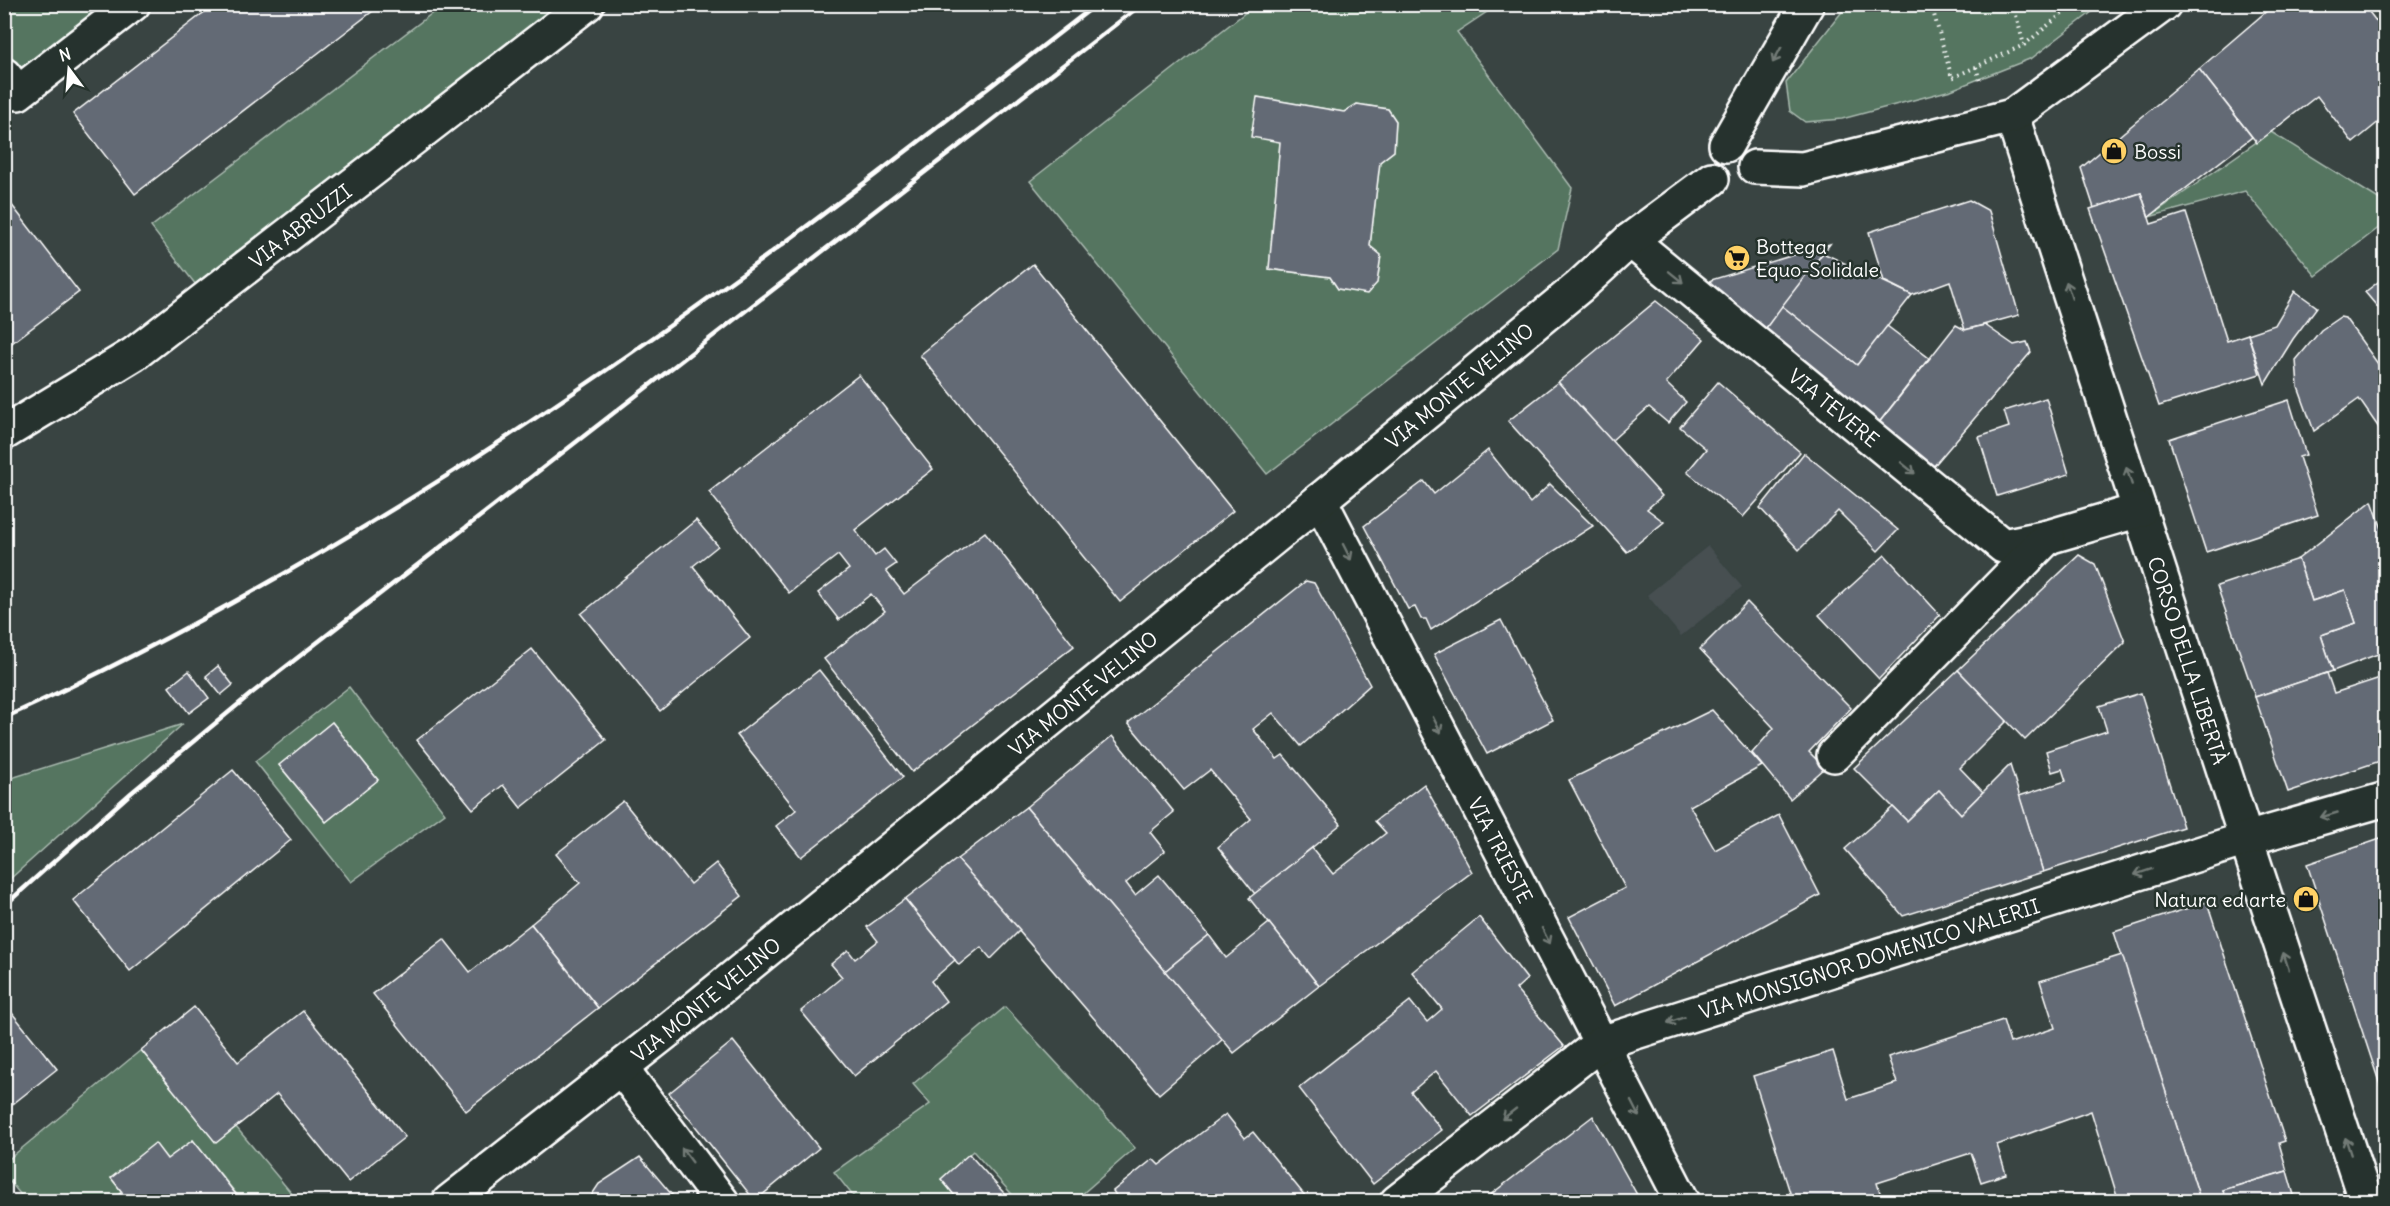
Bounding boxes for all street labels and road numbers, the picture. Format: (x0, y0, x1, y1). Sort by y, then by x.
street label: VIA ABRUZZI (244, 178, 356, 273)
street label: VIA MONTE VELINO (1380, 317, 1538, 454)
street label: VIA TEVERE (1784, 363, 1884, 452)
street label: CORSO DELLA LIBERTÀ (2143, 553, 2233, 767)
street label: VIA MONTE VELINO (1003, 625, 1162, 761)
street label: VIA TRIESTE (1463, 793, 1539, 907)
street label: VIA MONSIGNOR DOMENICO VALERII (1696, 893, 2043, 1024)
street label: VIA MONTE VELINO (626, 932, 785, 1067)

